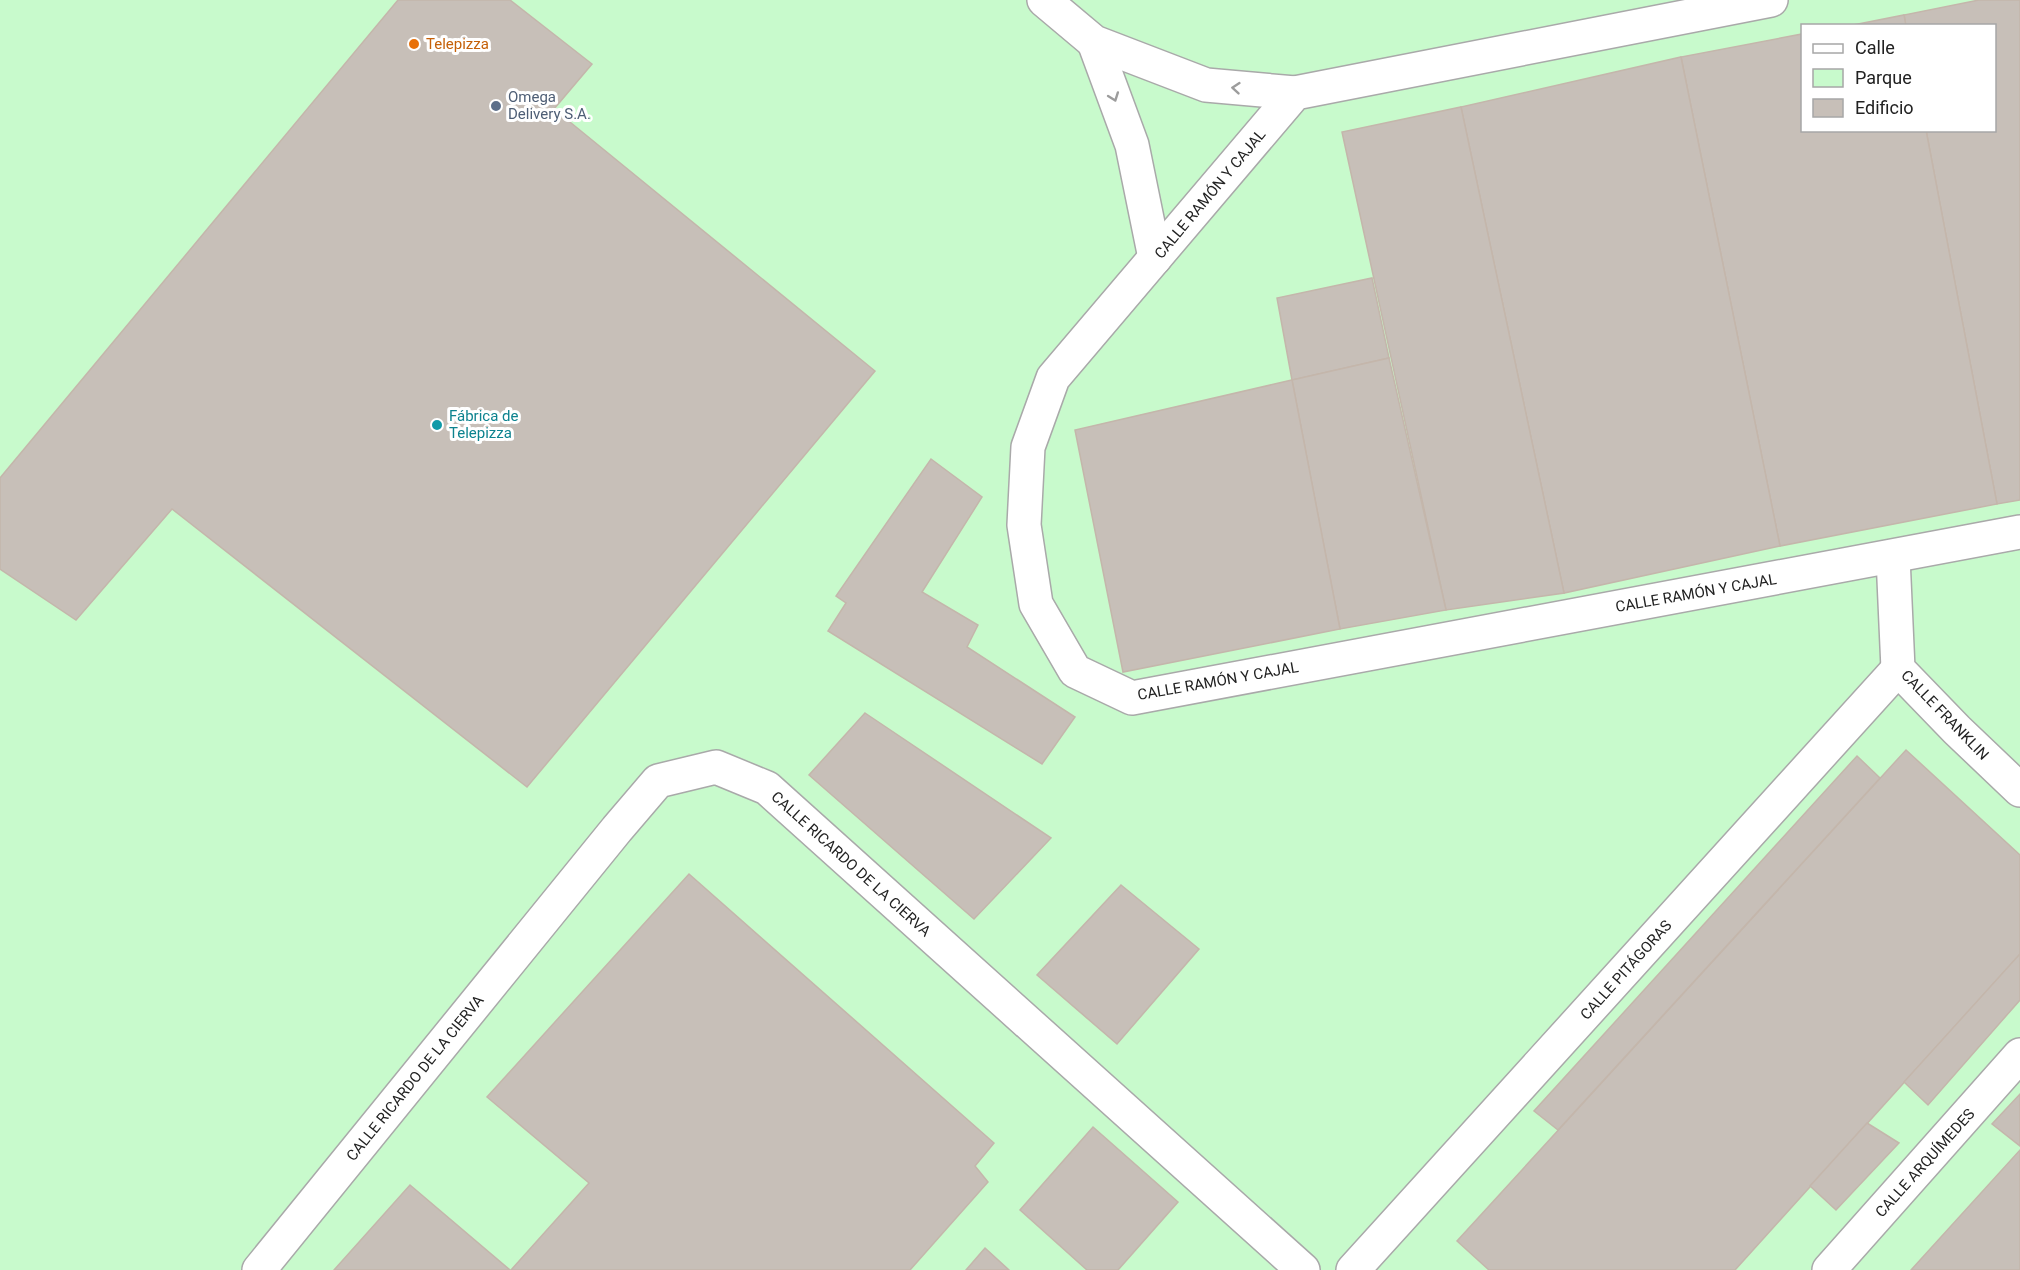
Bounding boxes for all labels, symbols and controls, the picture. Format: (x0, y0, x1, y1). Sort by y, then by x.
legend (1801, 24, 1996, 132)
place label: Telepizza (426, 35, 489, 53)
marker: Telepizza (407, 37, 421, 51)
text: Calle (1855, 37, 1895, 58)
text: Parque (1855, 67, 1912, 88)
one-way arrow (1232, 82, 1241, 95)
place label: Omega Delivery S.A. (508, 88, 591, 123)
one-way arrow (1106, 91, 1119, 102)
text: Edificio (1855, 97, 1914, 118)
marker: Omega Delivery S.A. (489, 99, 503, 113)
street label: CALLE RAMÓN Y CAJAL (1151, 126, 1269, 262)
place label: Fábrica de Telepizza (449, 407, 519, 442)
marker: Fábrica de Telepizza (430, 418, 444, 432)
street label: CALLE RAMÓN Y CAJAL (1614, 570, 1778, 616)
street label: CALLE RAMÓN Y CAJAL (1136, 658, 1300, 704)
street label: CALLE FRANKLIN (1897, 666, 1993, 764)
street label: CALLE RICARDO DE LA CIERVA (768, 788, 934, 940)
street label: CALLE PITÁGORAS (1577, 916, 1676, 1024)
street label: CALLE RICARDO DE LA CIERVA (343, 991, 488, 1164)
street label: CALLE ARQUÍMEDES (1871, 1105, 1979, 1221)

